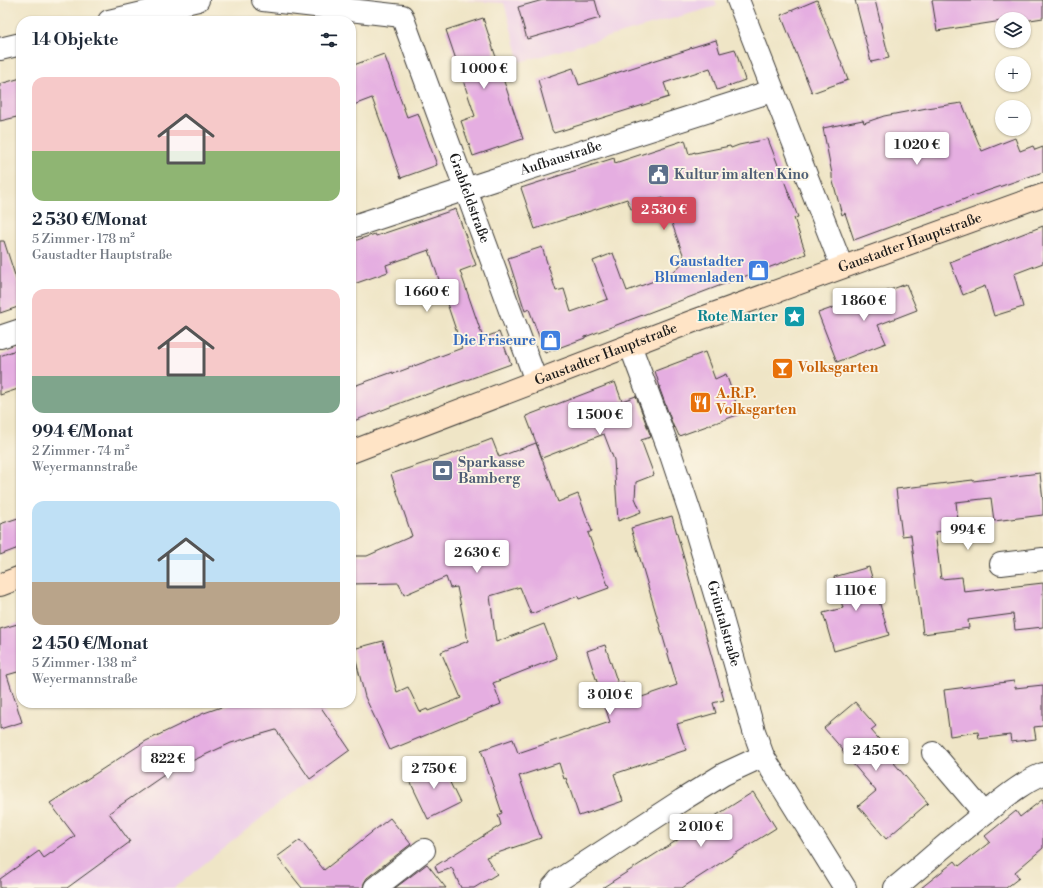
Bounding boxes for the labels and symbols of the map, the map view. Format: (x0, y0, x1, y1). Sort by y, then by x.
pin: 1 000 € (447, 56, 521, 90)
pin: 1 020 € (880, 132, 954, 166)
street label: Aufbaustraße (517, 137, 604, 180)
street label: Grabfeldstraße (444, 151, 494, 246)
public building icon: Kultur im alten Kino (645, 162, 671, 188)
place label: Kultur im alten Kino (674, 166, 809, 184)
pin: 2 530 € (627, 197, 701, 231)
street label: Gaustadter Hauptstraße (836, 209, 984, 277)
place label: Gaustadter Blumenladen (654, 253, 744, 287)
shop icon: Gaustadter Blumenladen (746, 257, 772, 283)
pin: 1 660 € (390, 279, 464, 313)
pin: 1 860 € (827, 288, 901, 322)
place icon: Rote Marter (781, 304, 807, 330)
place label: Rote Marter (697, 308, 778, 326)
street label: Gaustadter Hauptstraße (532, 319, 680, 390)
shop icon: Die Friseure (538, 328, 564, 354)
place label: Die Friseure (453, 332, 536, 350)
bar icon: Volksgarten (769, 355, 795, 381)
place label: Volksgarten (797, 359, 879, 377)
place label: A.R.P. Volksgarten (715, 385, 797, 419)
restaurant icon: A.R.P. Volksgarten (687, 389, 713, 415)
pin: 1 500 € (563, 402, 637, 436)
place label: Sparkasse Bamberg (458, 454, 526, 488)
bank icon: Sparkasse Bamberg (430, 458, 456, 484)
pin: 994 € (940, 517, 996, 551)
pin: 2 630 € (440, 540, 514, 574)
street label: Grüntalstraße (702, 578, 744, 669)
pin: 1 110 € (819, 578, 893, 612)
pin: 3 010 € (573, 682, 647, 716)
pin: 2 450 € (839, 738, 913, 772)
pin: 822 € (140, 746, 196, 780)
pin: 2 750 € (397, 756, 471, 790)
pin: 2 010 € (664, 814, 738, 848)

